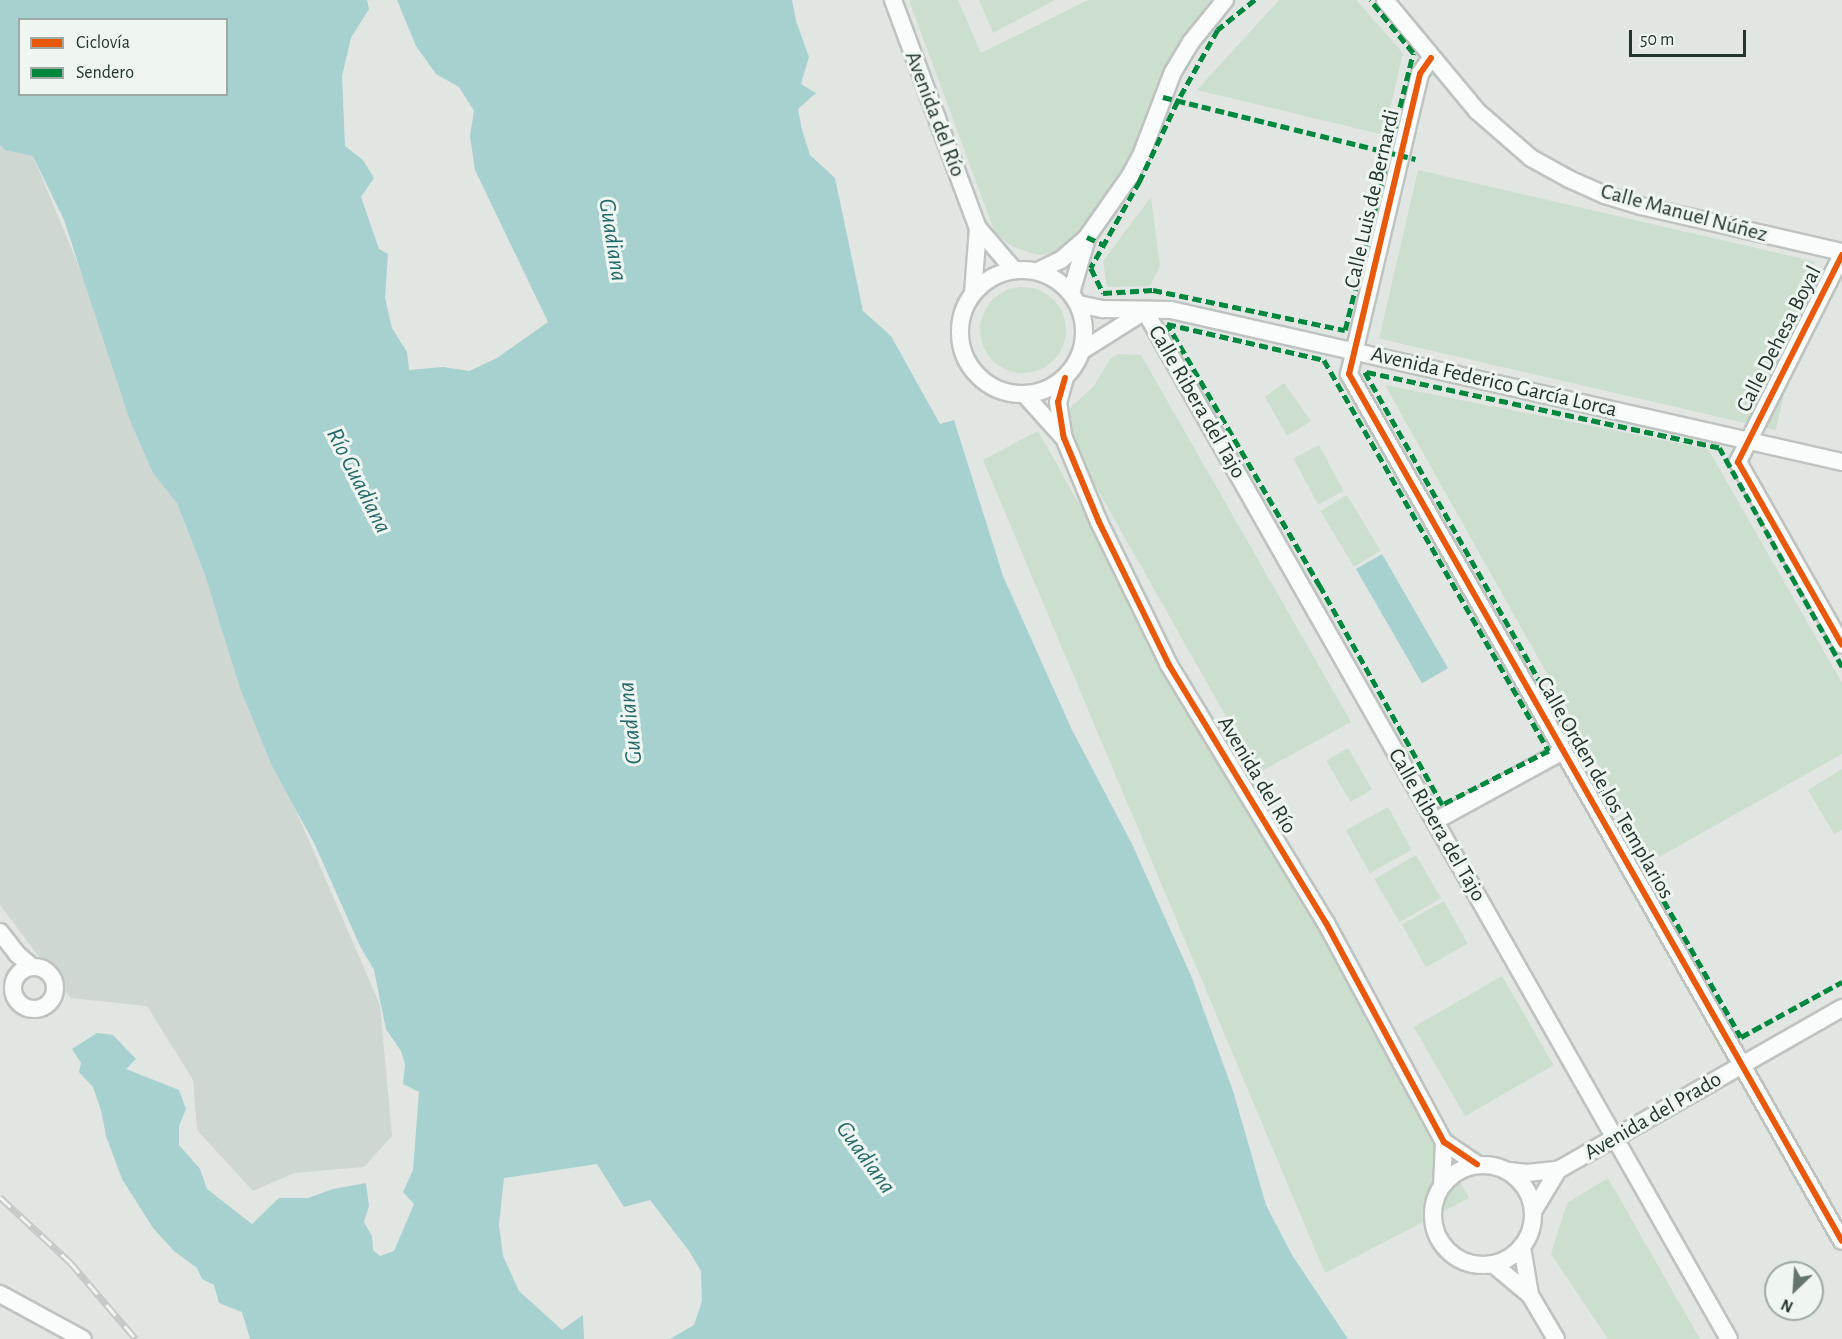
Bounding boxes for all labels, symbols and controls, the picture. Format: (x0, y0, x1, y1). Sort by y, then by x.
legend (18, 18, 228, 96)
scale bar (1632, 18, 1749, 56)
text: 50 m (1640, 31, 1674, 49)
text: Ciclovía (76, 34, 130, 52)
street label: Avenida del Río (899, 48, 971, 180)
text: Sendero (76, 64, 134, 82)
street label: Calle Luis de Bernardi (1339, 107, 1405, 291)
street label: Calle Manuel Núñez (1598, 178, 1770, 248)
water label: Guadiana (591, 197, 633, 283)
street label: Calle Dehesa Boyal (1731, 261, 1827, 417)
street label: Calle Ribera del Tajo (1142, 321, 1252, 483)
street label: Avenida Federico García Lorca (1368, 341, 1620, 423)
water label: Río Guadiana (319, 423, 397, 539)
street label: Calle Orden de los Templarios (1531, 672, 1679, 904)
water label: Guadiana (612, 680, 650, 766)
street label: Avenida del Río (1212, 712, 1302, 838)
street label: Calle Ribera del Tajo (1382, 744, 1492, 906)
street label: Avenida del Prado (1580, 1066, 1726, 1166)
water label: Guadiana (829, 1116, 901, 1200)
north arrow (1764, 1261, 1824, 1321)
text: N (1779, 1296, 1796, 1315)

